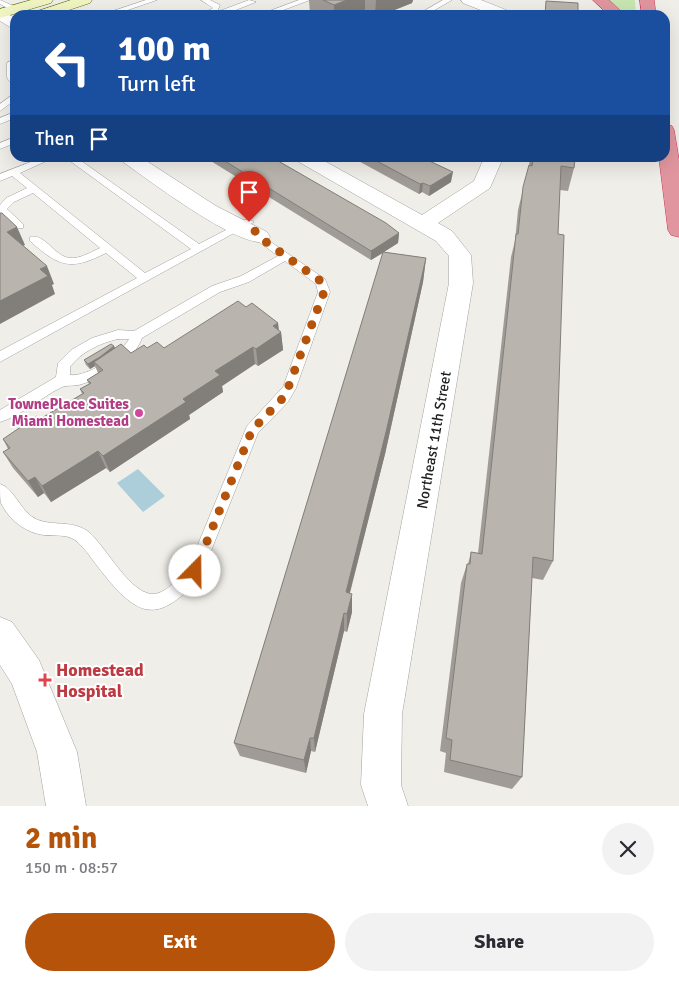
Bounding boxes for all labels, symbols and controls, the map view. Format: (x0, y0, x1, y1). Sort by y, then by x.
text: 100 m (118, 27, 211, 70)
icon: left (35, 30, 100, 95)
text: Turn left (118, 70, 196, 97)
icon: arrive (85, 125, 113, 153)
text: Then (35, 127, 75, 151)
pin (228, 171, 270, 222)
icon: arrive (235, 178, 263, 206)
street label: Northeast 11th Street (413, 370, 455, 510)
place label: TownePlace Suites Miami Homestead (8, 395, 129, 430)
marker: TownePlace Suites Miami Homestead (133, 407, 145, 419)
position arrow (168, 544, 220, 596)
place label: Homestead Hospital (56, 659, 144, 702)
marker: Homestead Hospital (38, 673, 52, 687)
text: 2 min (25, 820, 97, 857)
button: close (602, 823, 654, 875)
text: 150 m · 08:57 (25, 858, 118, 878)
button: Exit (25, 913, 335, 971)
button: Share (345, 913, 654, 971)

